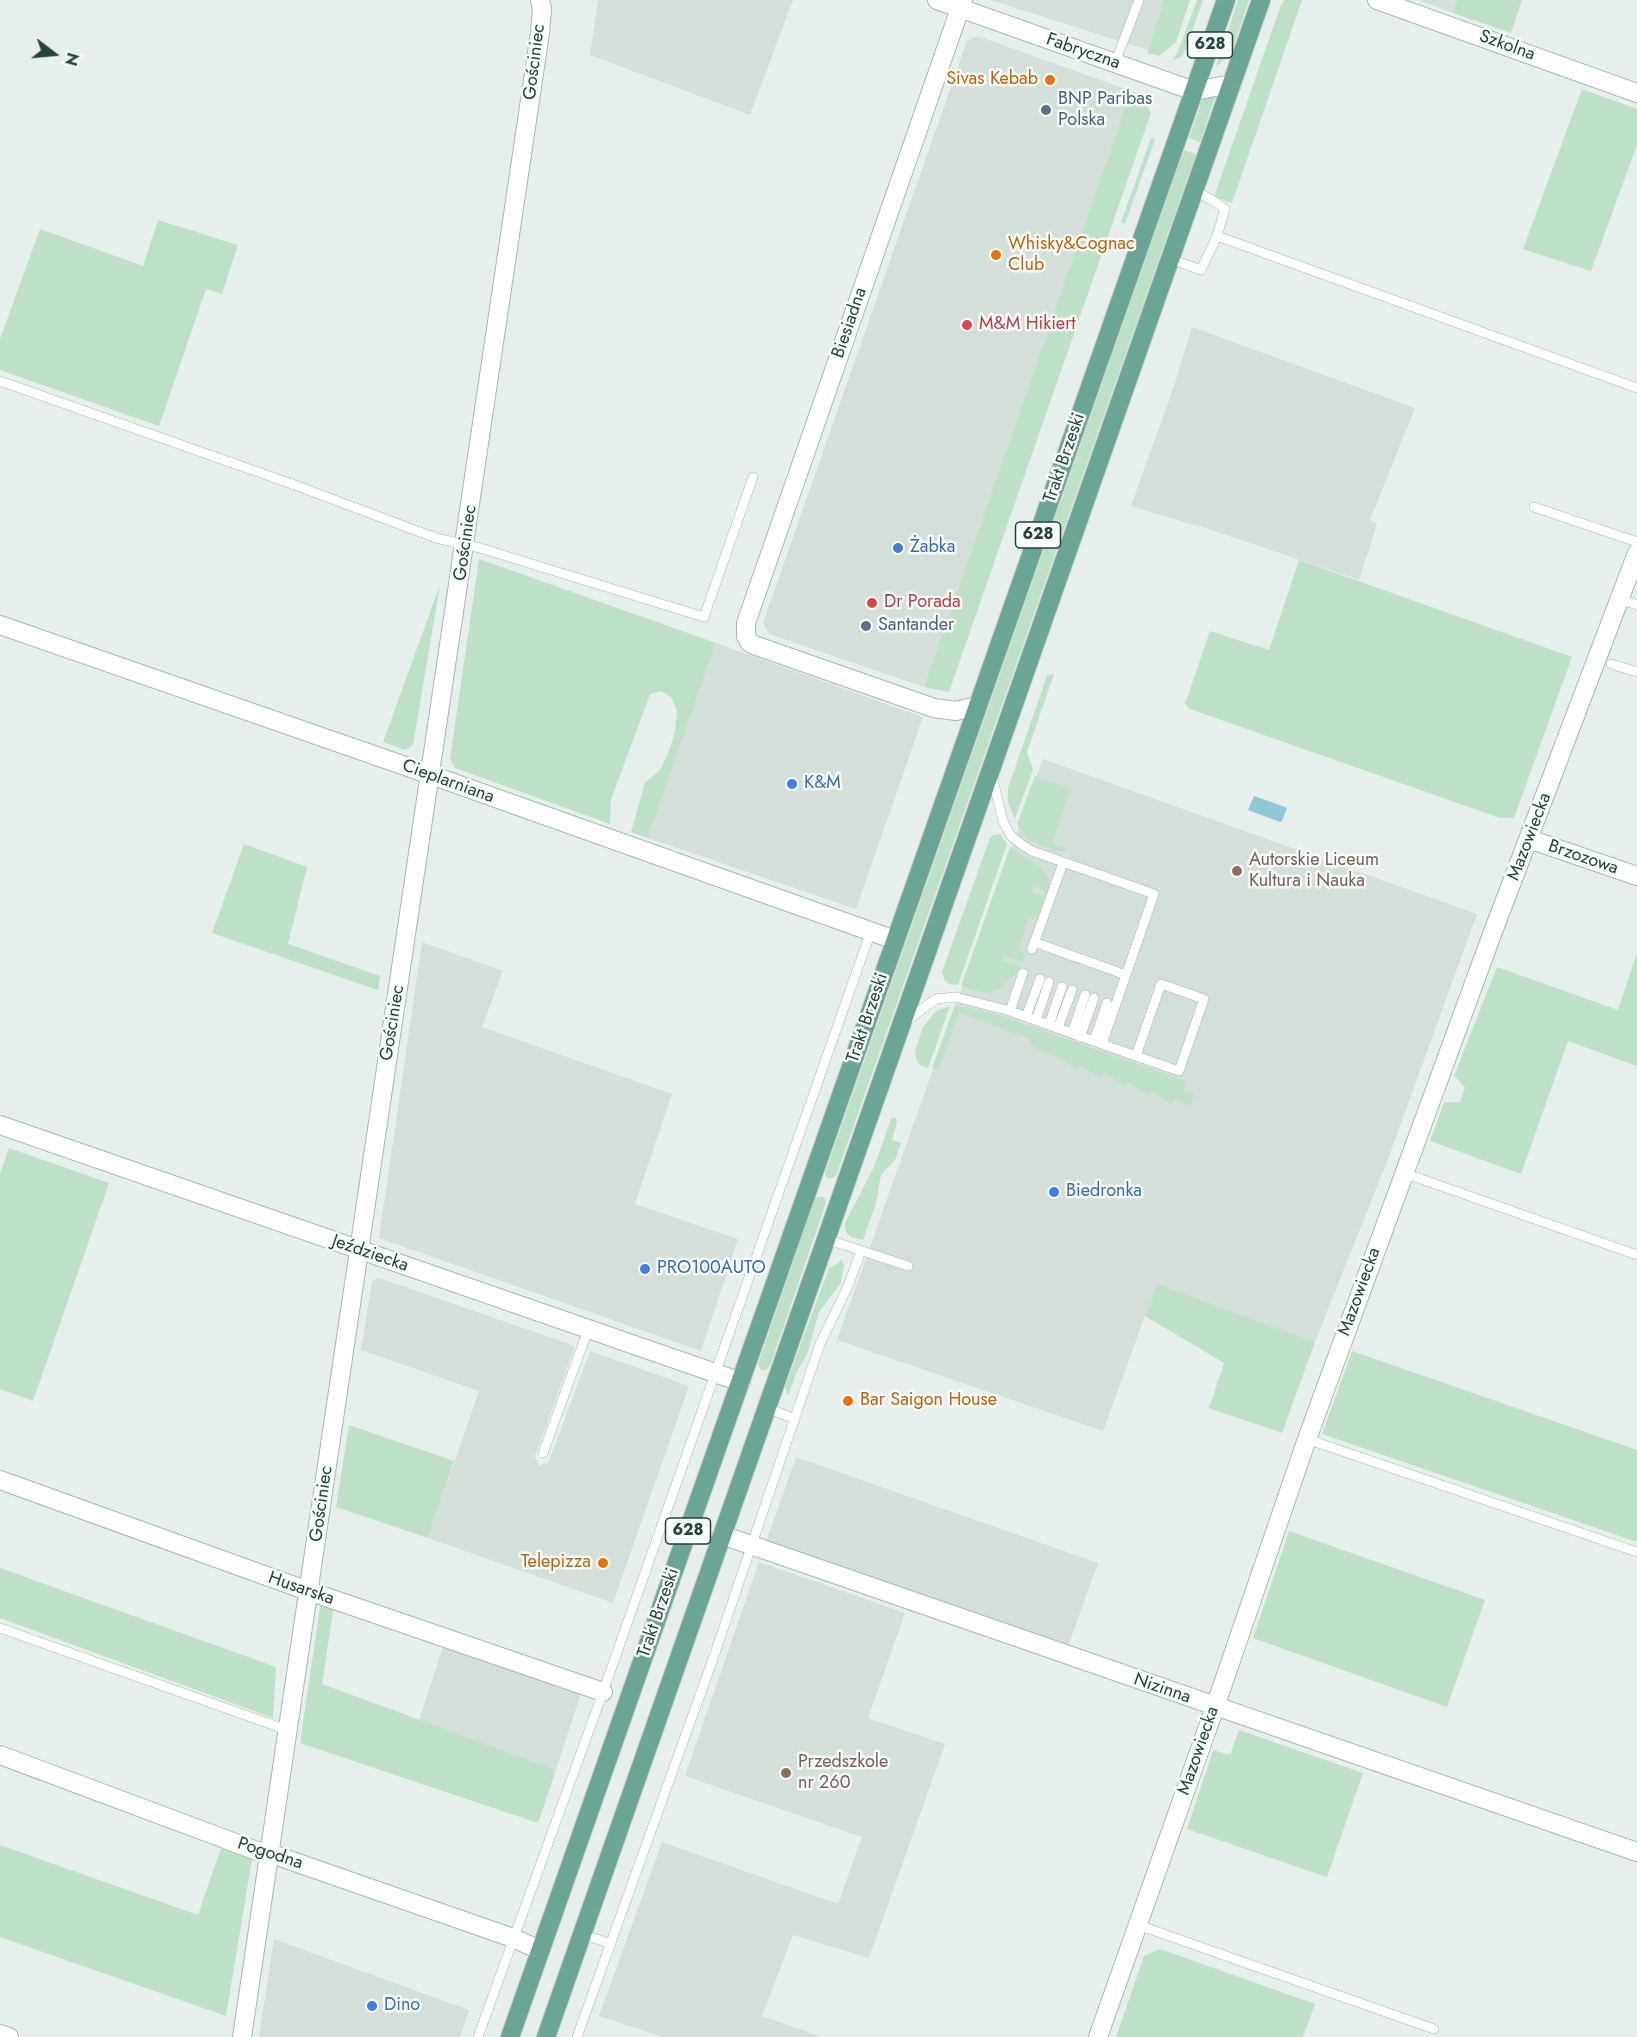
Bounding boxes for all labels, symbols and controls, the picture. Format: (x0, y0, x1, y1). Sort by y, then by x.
street label: Gościniec (520, 23, 550, 101)
north arrow (24, 24, 84, 84)
street label: Szkolna (1476, 26, 1538, 66)
street label: Fabryczna (1043, 29, 1123, 75)
road number: 628 (1188, 32, 1232, 58)
text: N (59, 50, 85, 68)
place label: Sivas Kebab (946, 69, 1038, 91)
marker: Sivas Kebab (1043, 73, 1057, 87)
place label: BNP Paribas Polska (1058, 89, 1152, 132)
marker: BNP Paribas Polska (1039, 103, 1053, 117)
place label: Whisky&Cognac Club (1008, 234, 1135, 276)
marker: Whisky&Cognac Club (989, 248, 1003, 262)
street label: Biesiadna (828, 285, 872, 361)
place label: M&M Hikiert (979, 314, 1076, 336)
marker: M&M Hikiert (960, 318, 974, 332)
street label: Trakt Brzeski (1040, 410, 1090, 506)
street label: Gościniec (450, 504, 482, 582)
road number: 628 (1016, 522, 1060, 548)
place label: Żabka (910, 537, 955, 559)
marker: Żabka (891, 541, 905, 555)
place label: Dr Porada (884, 592, 961, 614)
marker: Dr Porada (865, 596, 879, 610)
place label: Santander (878, 615, 954, 637)
marker: Santander (859, 619, 873, 633)
street label: Cieplarniana (399, 755, 497, 809)
place label: K&M (804, 773, 841, 795)
marker: K&M (785, 777, 799, 791)
street label: Mazowiecka (1503, 790, 1557, 884)
street label: Brzozowa (1545, 836, 1621, 880)
place label: Autorskie Liceum Kultura i Nauka (1249, 850, 1379, 892)
marker: Autorskie Liceum Kultura i Nauka (1230, 864, 1244, 878)
street label: Trakt Brzeski (843, 970, 893, 1066)
street label: Gościniec (376, 984, 410, 1062)
place label: Biedronka (1066, 1181, 1142, 1203)
marker: Biedronka (1047, 1185, 1061, 1199)
street label: Jeździecka (329, 1231, 411, 1277)
street label: Mazowiecka (1334, 1245, 1386, 1339)
place label: PRO100AUTO (657, 1258, 766, 1280)
marker: PRO100AUTO (638, 1262, 652, 1276)
place label: Bar Saigon House (860, 1390, 997, 1412)
marker: Bar Saigon House (841, 1394, 855, 1408)
street label: Gościniec (306, 1465, 338, 1543)
road number: 628 (666, 1518, 710, 1544)
place label: Telepizza (521, 1552, 591, 1574)
marker: Telepizza (596, 1556, 610, 1570)
street label: Trakt Brzeski (634, 1565, 684, 1661)
street label: Husarska (265, 1568, 337, 1610)
street label: Nizinna (1131, 1669, 1193, 1709)
street label: Mazowiecka (1174, 1704, 1224, 1798)
place label: Przedszkole nr 260 (798, 1752, 888, 1794)
marker: Przedszkole nr 260 (779, 1766, 793, 1780)
street label: Pogodna (235, 1833, 305, 1875)
place label: Dino (384, 1995, 420, 2017)
marker: Dino (365, 1999, 379, 2013)

